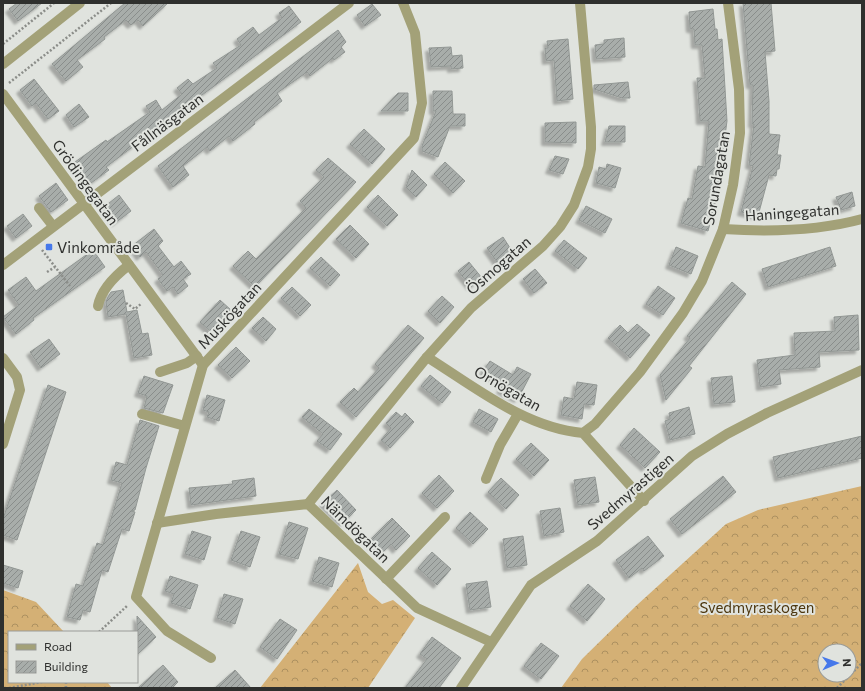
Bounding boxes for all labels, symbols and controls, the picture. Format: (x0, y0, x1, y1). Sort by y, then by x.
street label: Fållnäsgatan (127, 89, 207, 155)
street label: Sorundagatan (699, 129, 733, 227)
street label: Grödingegatan (49, 136, 123, 228)
street label: Haningegatan (744, 200, 840, 224)
street label: Ösmogatan (462, 232, 534, 298)
place label: Vinkområde (57, 238, 140, 256)
marker: Vinkområde (44, 242, 54, 252)
street label: Muskögatan (194, 278, 264, 352)
street label: Ornögatan (471, 362, 545, 414)
street label: Svedmyrastigen (583, 449, 677, 533)
street label: Nämdögatan (318, 492, 394, 566)
park label: Svedmyraskogen (700, 598, 814, 616)
legend (8, 631, 138, 683)
text: Road (44, 639, 72, 653)
north arrow (817, 643, 857, 683)
text: N (841, 658, 854, 667)
text: Building (44, 659, 88, 673)

